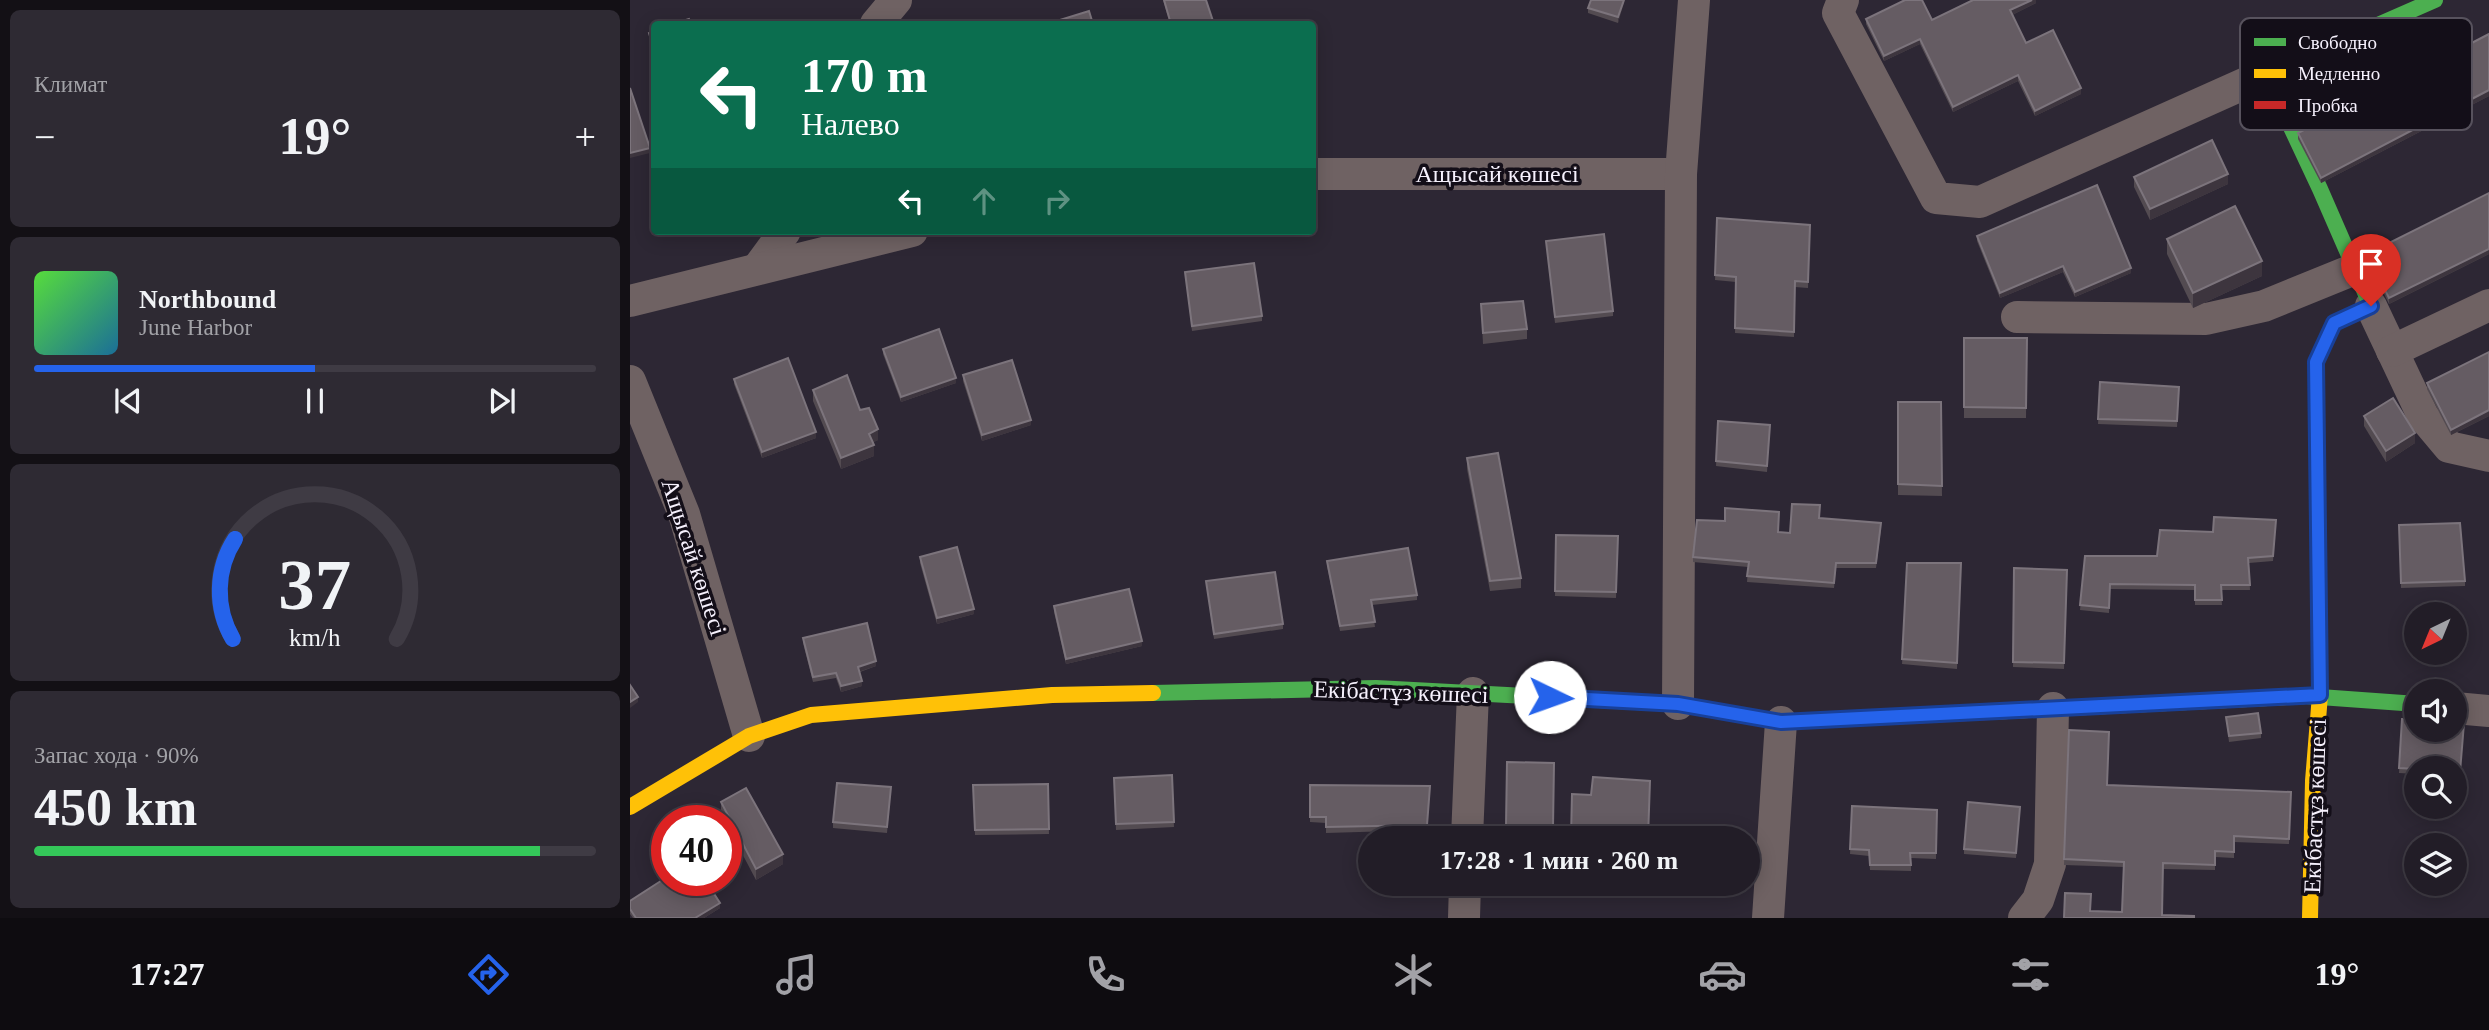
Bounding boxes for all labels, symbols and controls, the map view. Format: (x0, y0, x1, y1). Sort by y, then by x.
legend (2240, 18, 2472, 130)
text: Свободно (2298, 32, 2377, 53)
text: 170 m (801, 48, 928, 103)
icon: left (686, 49, 777, 140)
text: Медленно (2298, 63, 2380, 84)
text: Климат (34, 72, 107, 97)
text: Пробка (2298, 95, 2358, 116)
text: Налево (801, 106, 900, 142)
text: 19° (279, 108, 351, 165)
text: − (34, 116, 55, 158)
text: + (575, 116, 596, 158)
street label: Ащысай көшесі (1415, 161, 1579, 187)
icon: left (892, 182, 930, 220)
icon: ahead (965, 182, 1003, 220)
icon: right (1038, 182, 1076, 220)
pin (2341, 234, 2401, 306)
icon: arrive (2352, 245, 2390, 283)
text: Northbound (139, 285, 276, 314)
text: June Harbor (139, 315, 252, 340)
icon: previous (109, 382, 147, 420)
icon: pause (296, 382, 334, 420)
icon: next (483, 382, 521, 420)
street label: Ащысай көшесі (656, 475, 732, 639)
text: 37 (279, 544, 351, 625)
north arrow (2404, 602, 2468, 665)
map controls (2404, 602, 2467, 896)
text: km/h (289, 623, 341, 650)
position arrow (1513, 660, 1587, 734)
street label: Екібастұз көшесі (1313, 676, 1489, 708)
button: sound (2404, 679, 2467, 742)
street label: Екібастұз көшесі (2299, 718, 2331, 894)
text: Запас хода · 90% (34, 743, 199, 768)
button: search (2404, 756, 2467, 819)
text: 450 km (34, 779, 197, 836)
speed limit sign: 40 (651, 805, 742, 896)
button: layers (2404, 833, 2467, 896)
text: 17:28 · 1 мин · 260 m (1440, 846, 1678, 875)
icon: directions (464, 950, 513, 999)
icon: music (772, 950, 821, 999)
icon: phone (1081, 950, 1130, 999)
icon: climate (1389, 950, 1438, 999)
icon: car (1698, 950, 1747, 999)
icon: filters (2006, 950, 2055, 999)
text: 17:27 (130, 956, 204, 992)
text: 19° (2314, 956, 2359, 992)

